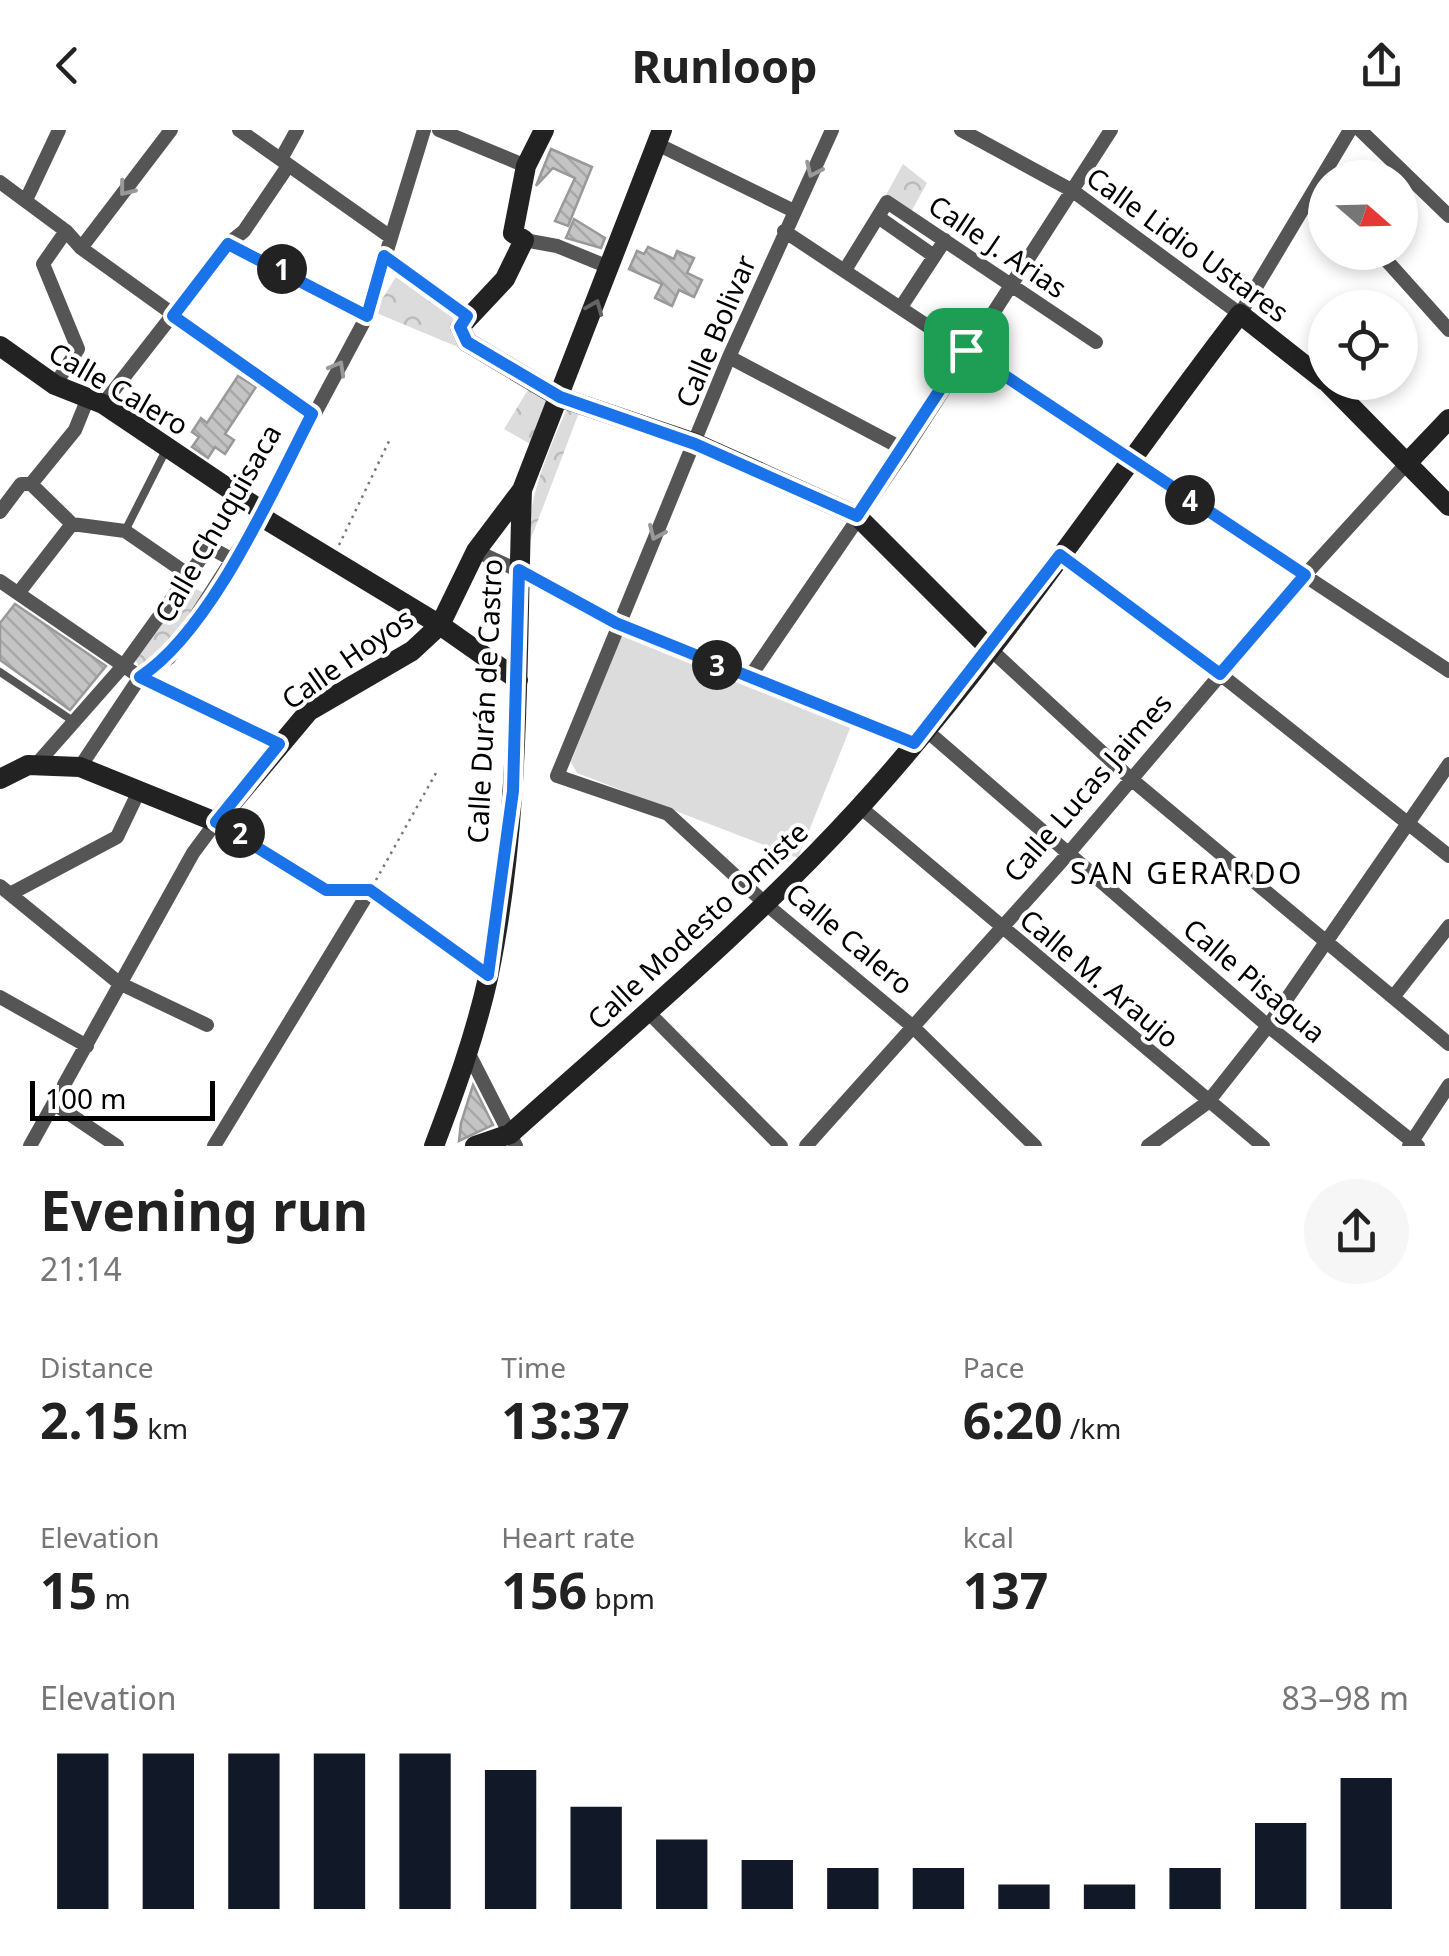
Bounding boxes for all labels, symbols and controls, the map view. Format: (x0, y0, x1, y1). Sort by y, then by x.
text: Runloop (631, 35, 818, 96)
icon: back (40, 38, 95, 93)
icon: share (1354, 38, 1409, 93)
street label: Calle Lidio Ustares (1079, 158, 1297, 330)
one-way arrow (806, 160, 826, 178)
north arrow (1308, 160, 1418, 270)
map controls (1308, 160, 1418, 400)
one-way arrow (120, 178, 138, 196)
street label: Calle J. Arias (921, 186, 1075, 306)
pin: 1 (257, 244, 307, 294)
street label: Calle Bolivar (666, 249, 764, 413)
text: 1 (274, 250, 290, 288)
button: locate (1308, 290, 1418, 400)
one-way arrow (584, 299, 604, 316)
pin (924, 308, 1009, 393)
icon: arrive (939, 323, 994, 378)
street label: Calle Calero (42, 333, 196, 443)
one-way arrow (325, 360, 345, 378)
street label: Calle Chuquisaca (145, 417, 289, 629)
pin: 4 (1165, 475, 1215, 525)
text: 4 (1182, 481, 1198, 519)
one-way arrow (648, 523, 668, 541)
street label: Calle Durán de Castro (458, 558, 510, 844)
street label: Calle Hoyos (274, 599, 420, 717)
pin: 3 (692, 640, 742, 690)
text: 3 (709, 646, 725, 684)
street label: Calle Lucas Jaimes (994, 684, 1180, 890)
pin: 2 (215, 808, 265, 858)
street label: Calle Modesto Omiste (579, 813, 815, 1037)
text: 2 (232, 814, 248, 852)
district label: SAN GERARDO (1070, 852, 1304, 893)
street label: Calle Calero (778, 874, 922, 1002)
street label: Calle M. Araujo (1012, 900, 1188, 1056)
street label: Calle Pisagua (1176, 909, 1334, 1051)
scale bar (30, 1076, 215, 1120)
text: 100 m (45, 1079, 127, 1117)
text: Evening run (40, 1172, 368, 1247)
button: share (1304, 1179, 1409, 1284)
text: 21:14 (40, 1247, 122, 1290)
text: Distance (40, 1348, 153, 1386)
text: Time (501, 1348, 566, 1386)
text: Pace (963, 1348, 1025, 1386)
text: 2.15 (40, 1386, 140, 1454)
text: 13:37 (501, 1386, 630, 1454)
text: 6:20 (963, 1386, 1063, 1454)
text: km (140, 1409, 188, 1447)
text: /km (1063, 1409, 1121, 1447)
text: Elevation (40, 1518, 160, 1556)
text: Heart rate (501, 1518, 635, 1556)
text: kcal (963, 1518, 1014, 1556)
text: 15 (40, 1556, 97, 1624)
text: 156 (501, 1556, 587, 1624)
text: 137 (963, 1556, 1048, 1624)
text: m (97, 1579, 131, 1617)
text: bpm (587, 1579, 655, 1617)
text: Elevation (40, 1676, 177, 1719)
text: 83–98 m (1282, 1676, 1409, 1719)

